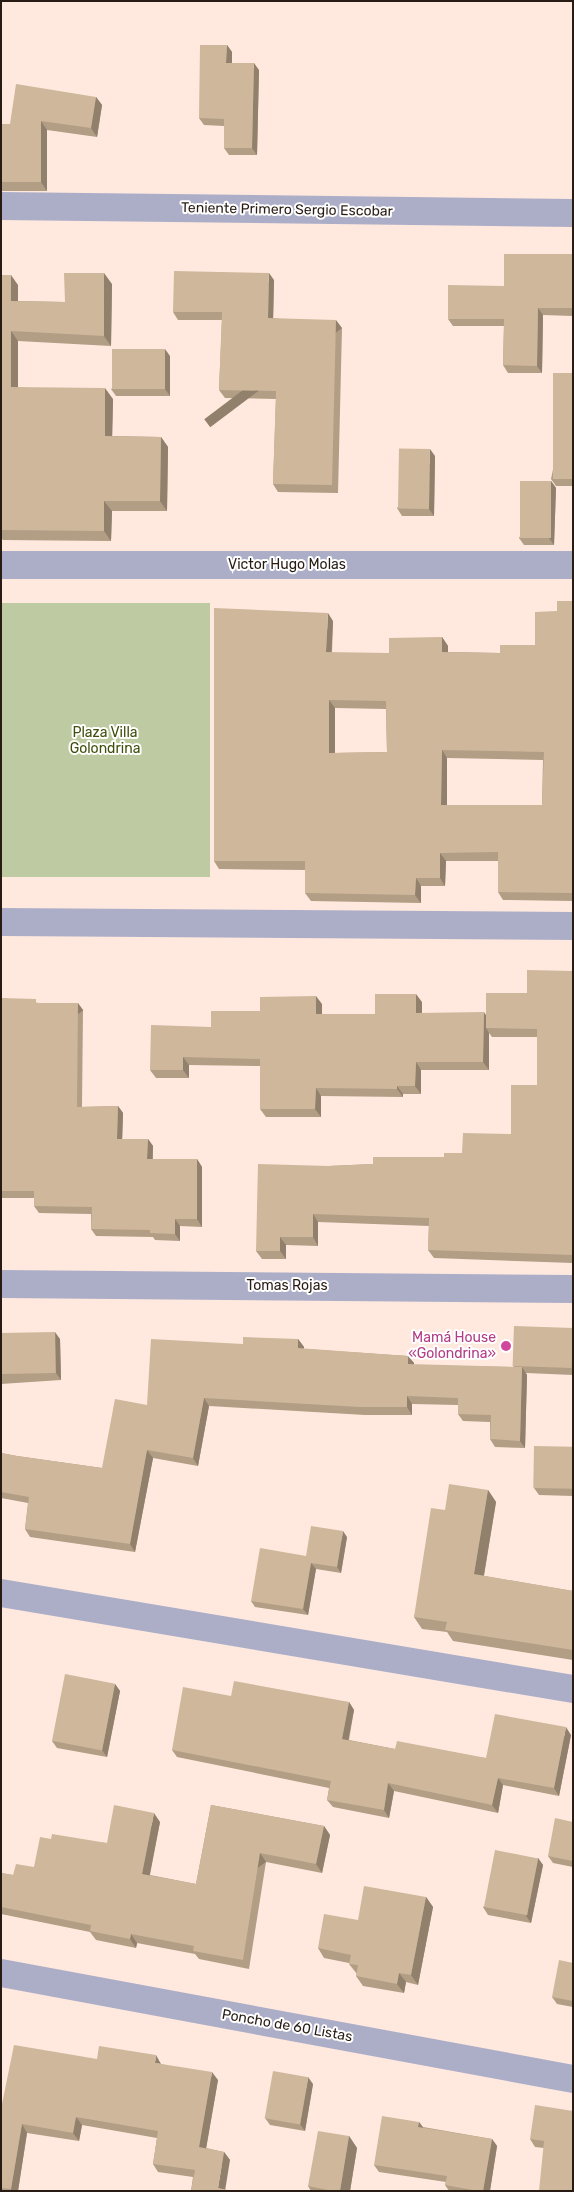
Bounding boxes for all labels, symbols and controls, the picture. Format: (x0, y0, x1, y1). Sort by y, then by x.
street label: Teniente Primero Sergio Escobar (181, 200, 393, 220)
street label: Victor Hugo Molas (228, 557, 346, 573)
park label: Plaza Villa Golondrina (70, 725, 140, 758)
street label: Tomas Rojas (246, 1278, 328, 1294)
place label: Mamá House «Golondrina» (408, 1330, 496, 1362)
marker: Mamá House «Golondrina» (500, 1340, 512, 1352)
street label: Poncho de 60 Listas (220, 2006, 354, 2046)

